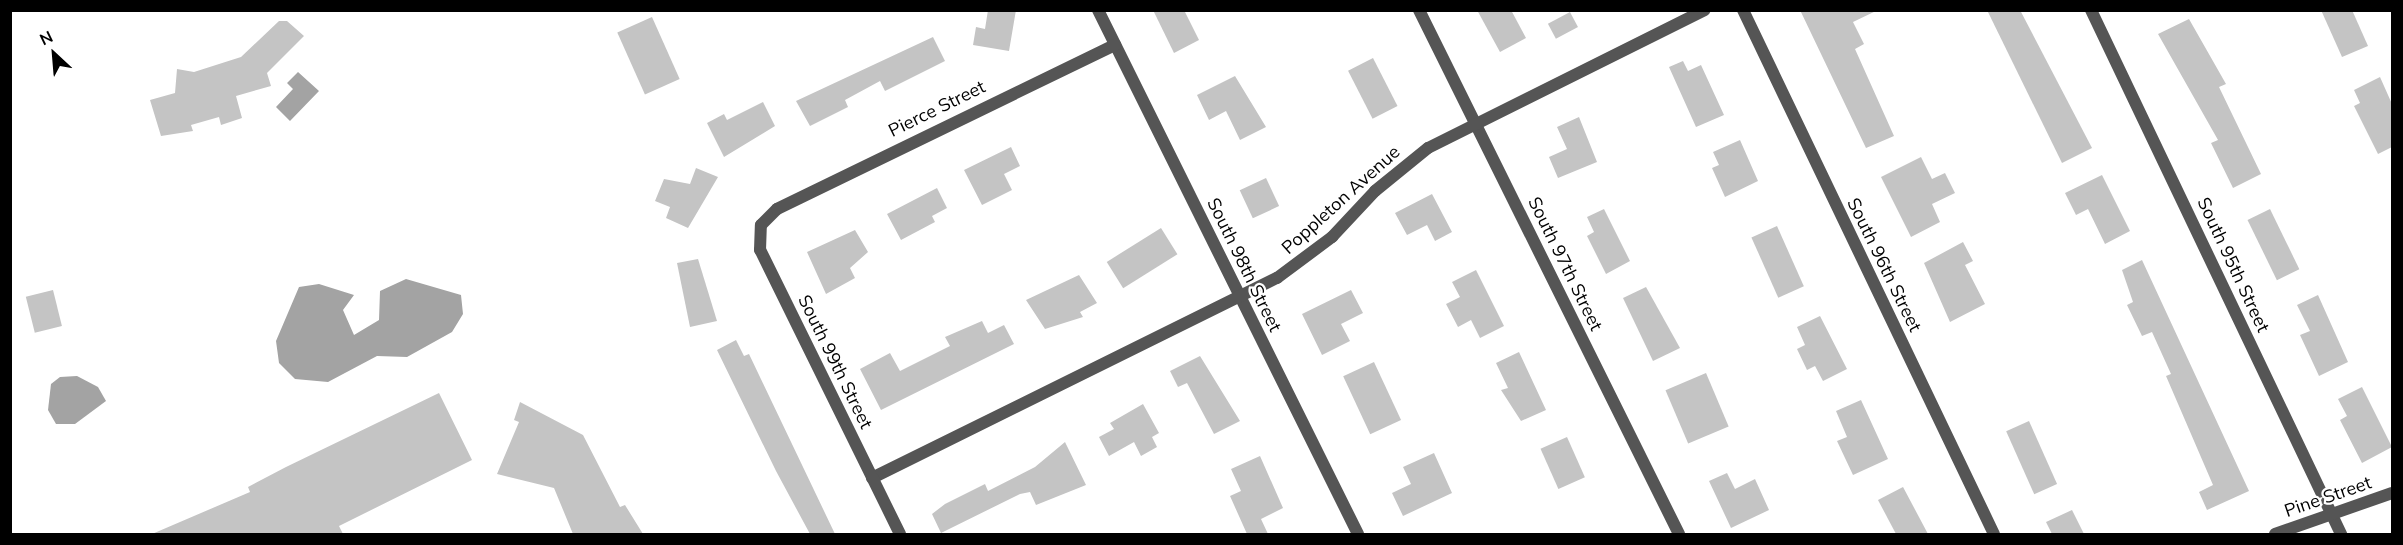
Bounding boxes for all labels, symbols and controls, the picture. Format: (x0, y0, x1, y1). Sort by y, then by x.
north arrow (24, 24, 84, 84)
text: N (36, 26, 56, 49)
street label: Pierce Street (885, 76, 989, 142)
street label: Poppleton Avenue (1277, 141, 1405, 259)
street label: South 97th Street (1523, 193, 1607, 335)
street label: South 98th Street (1202, 194, 1286, 336)
street label: South 96th Street (1842, 194, 1926, 336)
street label: South 95th Street (2192, 194, 2274, 336)
street label: South 99th Street (793, 291, 877, 433)
street label: Pine Street (2282, 472, 2374, 522)

